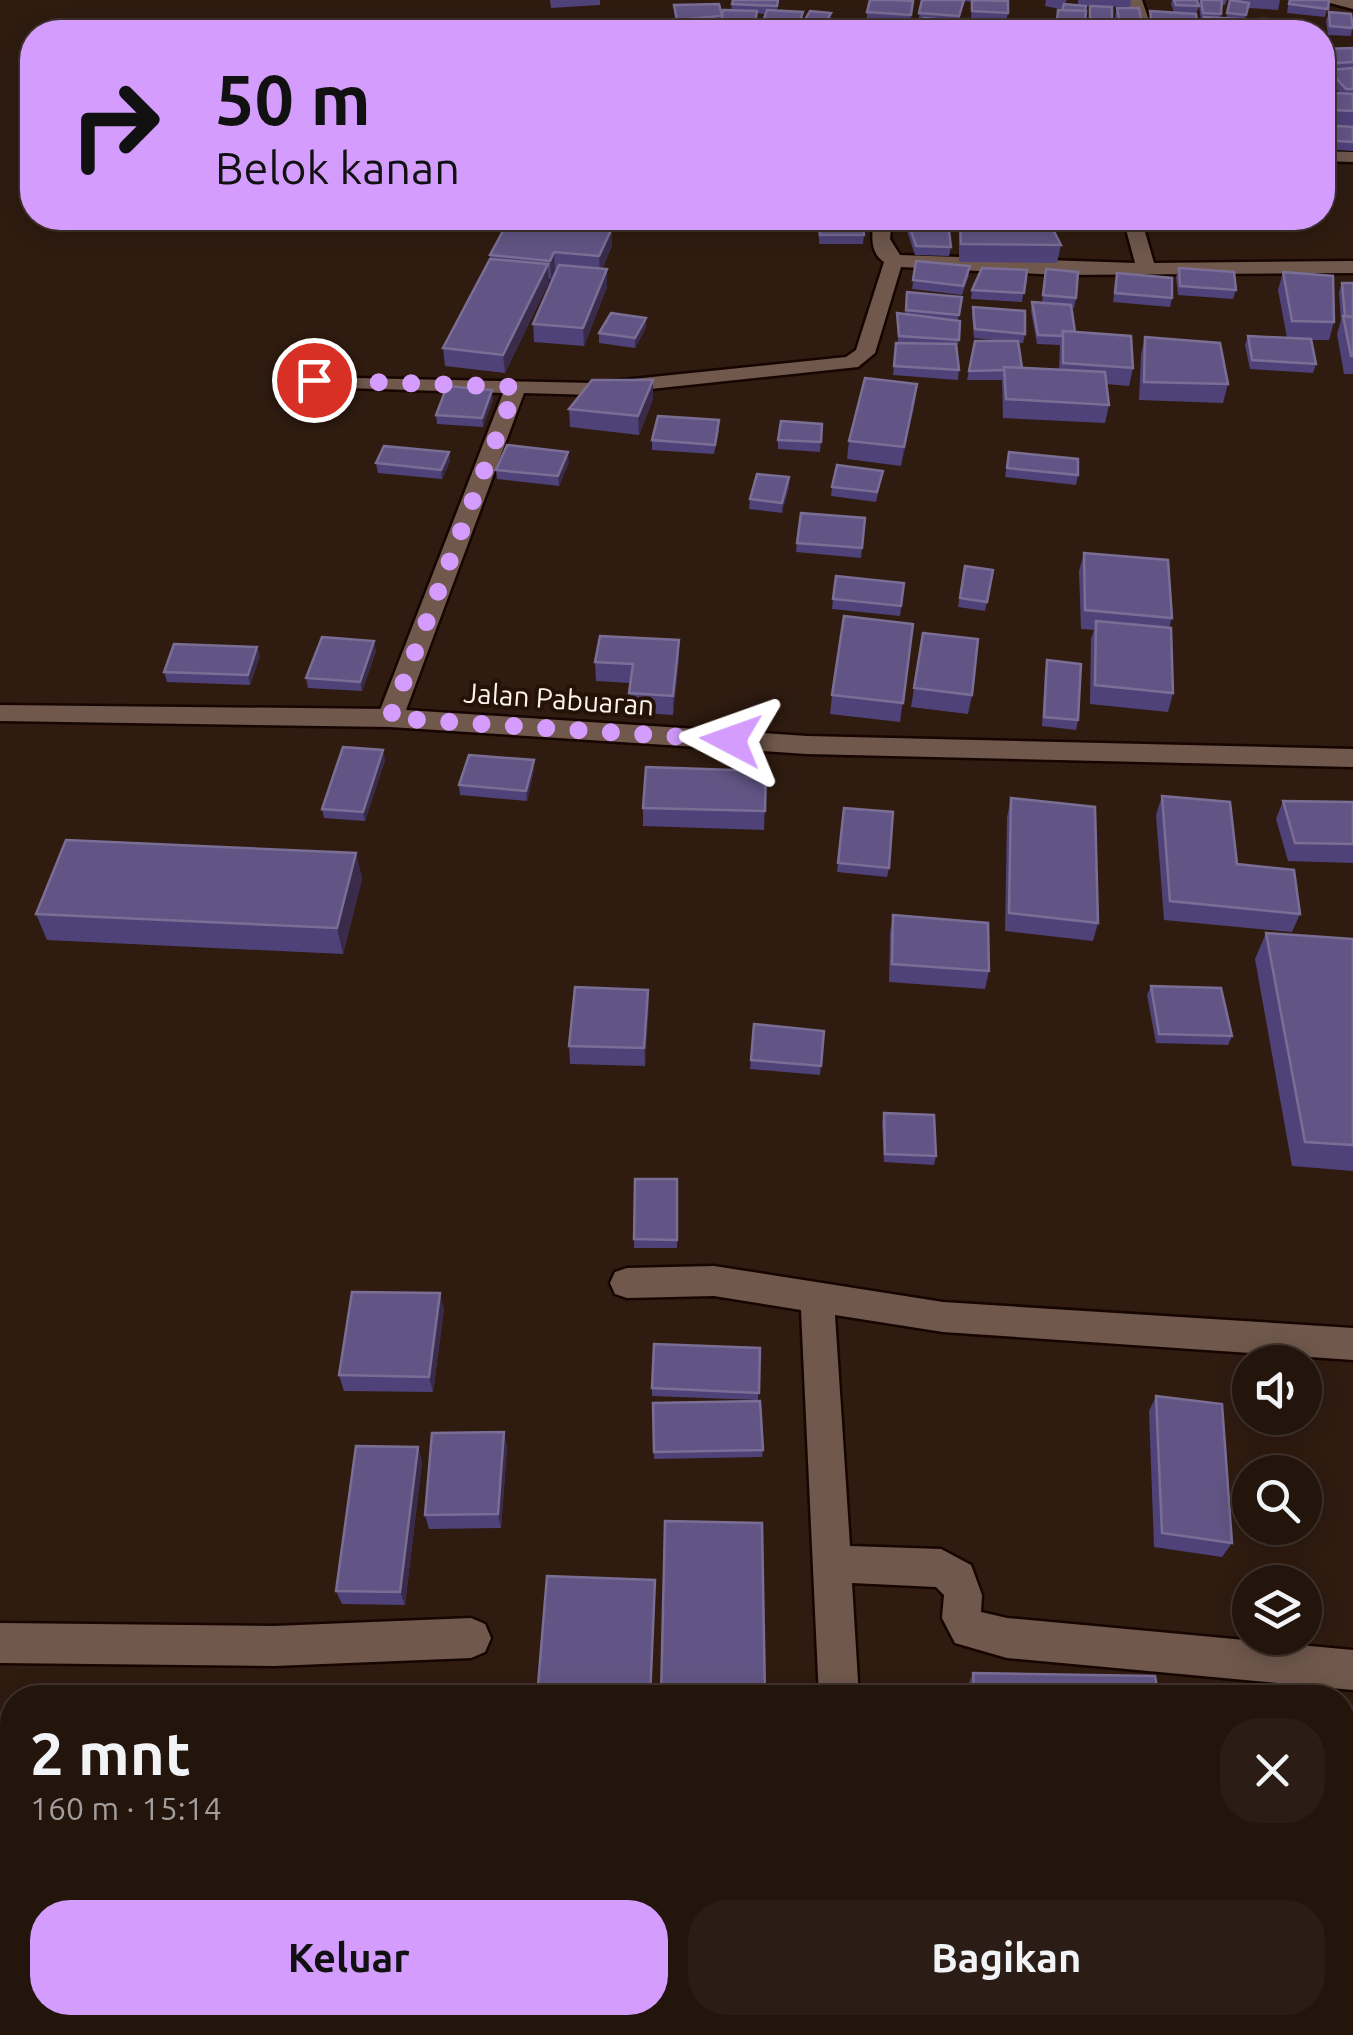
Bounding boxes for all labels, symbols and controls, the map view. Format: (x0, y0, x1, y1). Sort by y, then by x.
icon: right (50, 60, 180, 190)
text: 50 m (215, 60, 371, 138)
text: Belok kanan (215, 142, 460, 193)
pin (272, 338, 357, 423)
icon: arrive (287, 353, 342, 408)
street label: Jalan Pabuaran (463, 676, 655, 721)
position arrow (679, 688, 783, 792)
map controls (1232, 1345, 1322, 1655)
button: sound (1232, 1345, 1322, 1435)
button: search (1232, 1455, 1322, 1545)
button: layers (1232, 1565, 1322, 1655)
button: close (1220, 1718, 1325, 1823)
text: 2 mnt (30, 1719, 191, 1786)
text: 160 m · 15:14 (30, 1790, 222, 1826)
button: Keluar (30, 1900, 668, 2015)
button: Bagikan (688, 1900, 1325, 2015)

